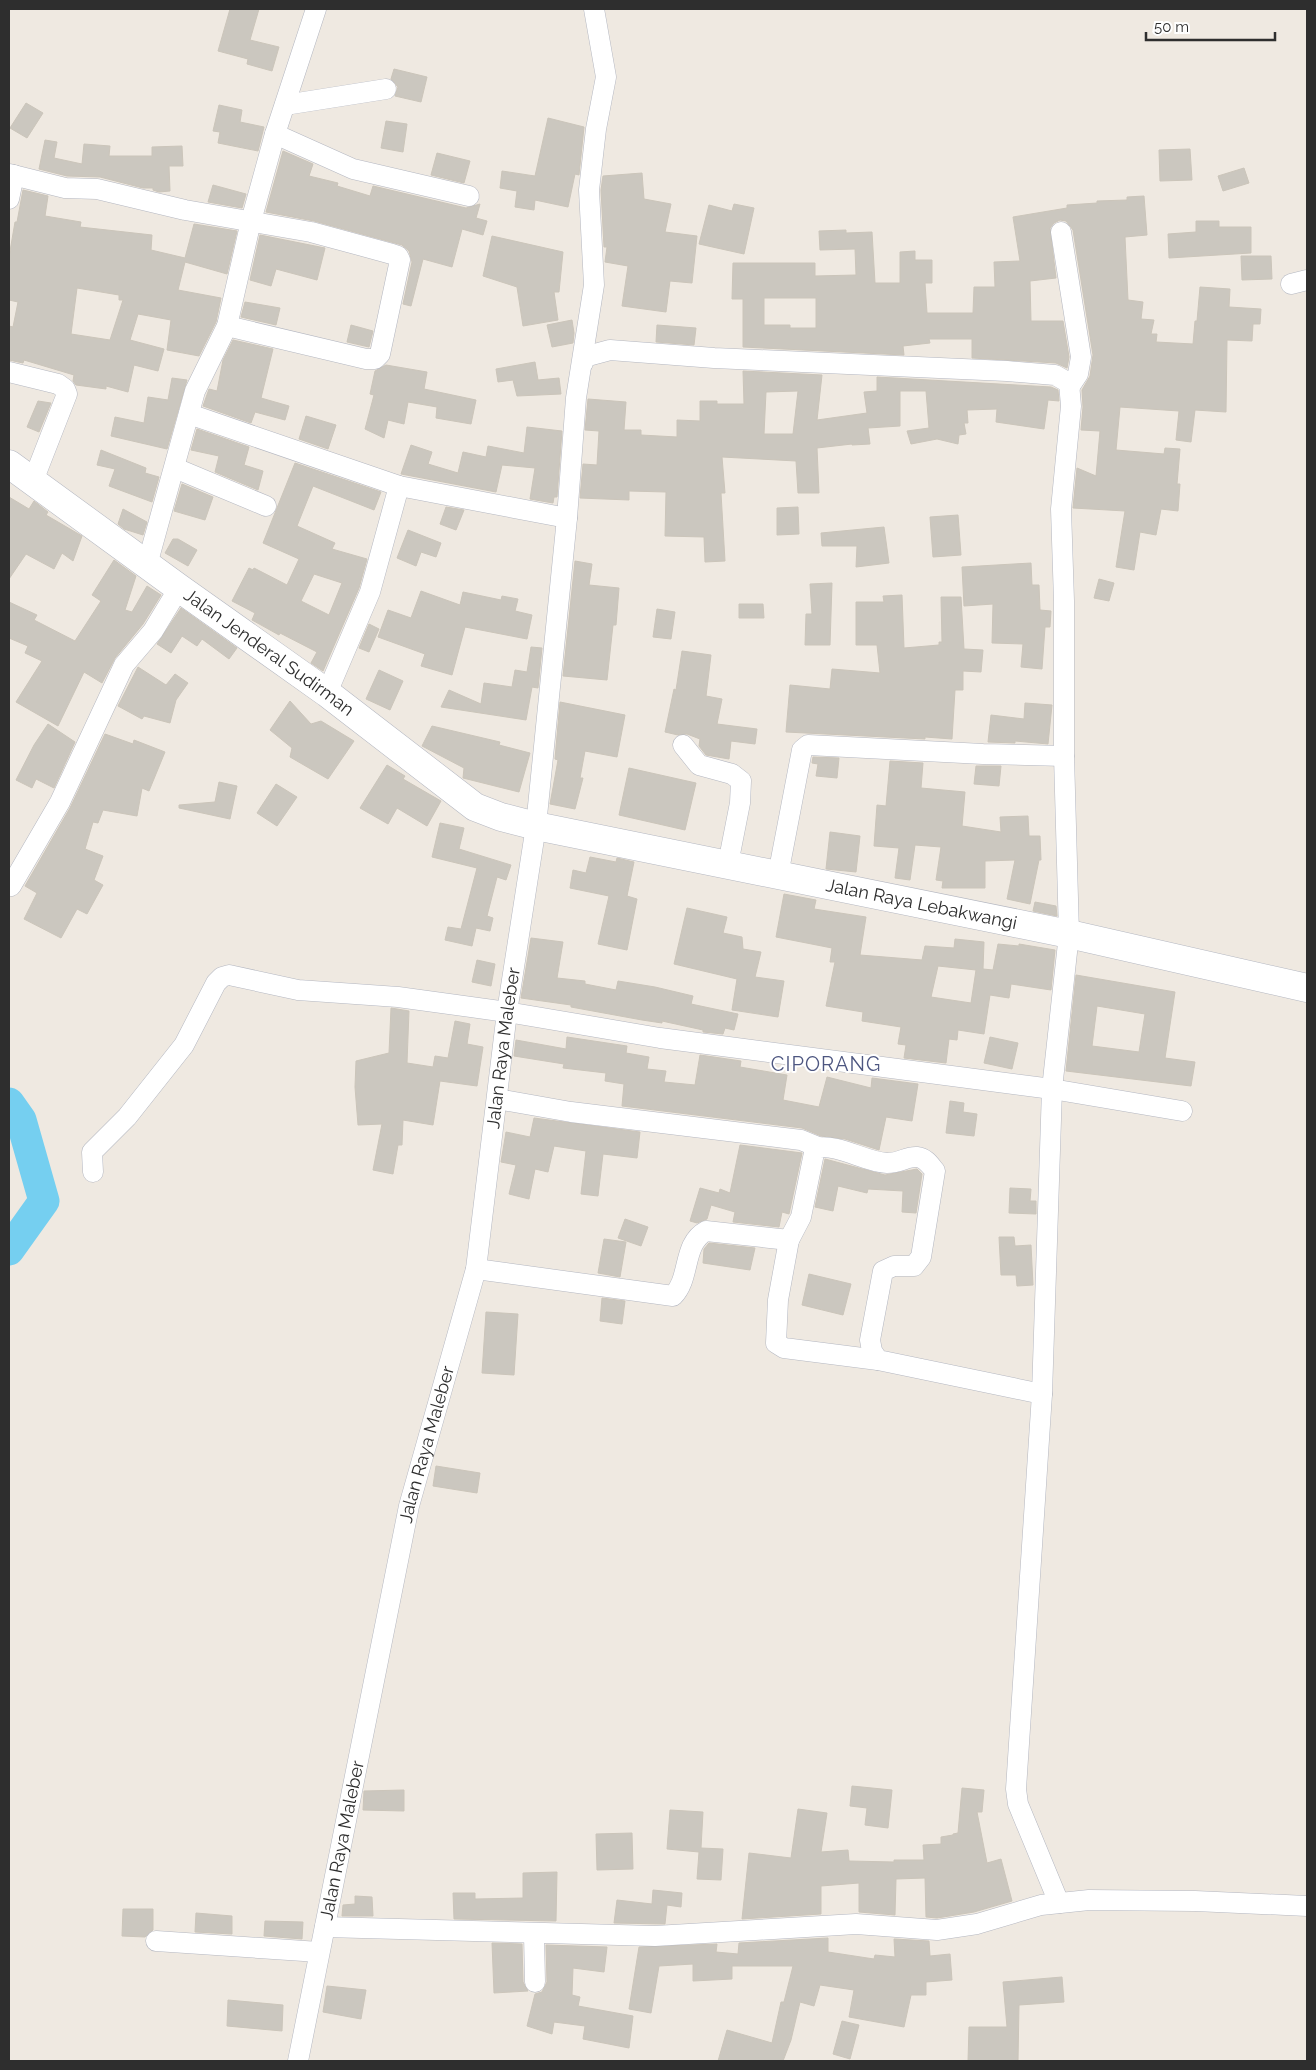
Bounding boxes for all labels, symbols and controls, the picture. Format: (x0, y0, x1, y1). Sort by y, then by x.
scale bar (1146, 10, 1275, 42)
text: 50 m (1154, 18, 1189, 36)
street label: Jalan Jenderal Sudirman (180, 584, 358, 720)
street label: Jalan Raya Lebakwangi (824, 874, 1019, 933)
street label: Jalan Raya Maleber (482, 965, 524, 1130)
district label: CIPORANG (771, 1052, 881, 1076)
street label: Jalan Raya Maleber (395, 1363, 458, 1525)
street label: Jalan Raya Maleber (315, 1758, 368, 1922)

